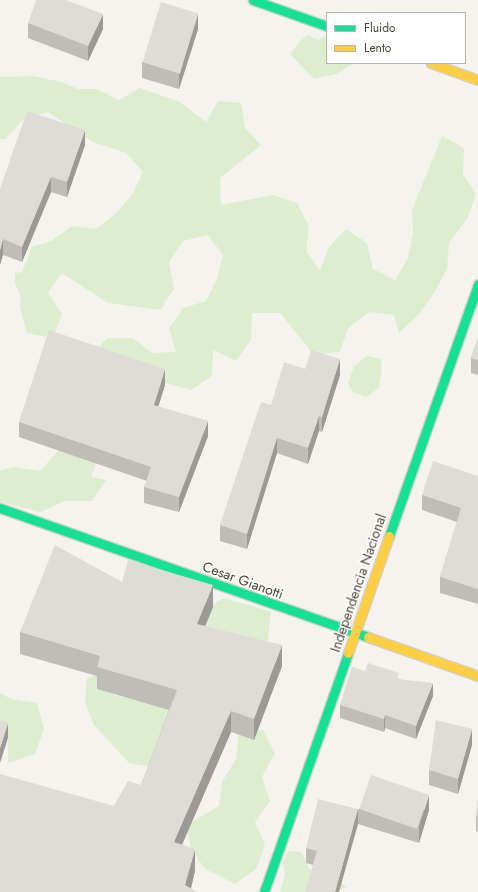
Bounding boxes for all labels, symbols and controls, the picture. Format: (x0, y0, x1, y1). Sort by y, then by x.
legend (326, 12, 466, 64)
text: Fluido (364, 19, 396, 37)
text: Lento (364, 39, 391, 57)
street label: Independencia Nacional (326, 512, 390, 654)
street label: Cesar Gianotti (200, 558, 286, 602)

